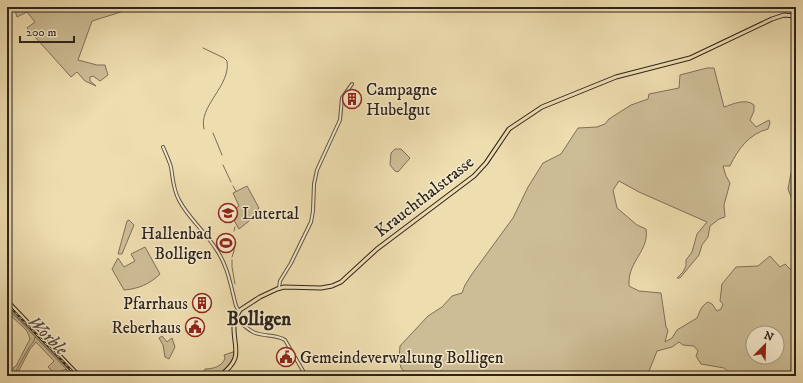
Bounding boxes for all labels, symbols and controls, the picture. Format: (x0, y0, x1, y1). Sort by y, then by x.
scale bar (20, 18, 74, 44)
text: 200 m (26, 25, 56, 40)
place label: Campagne Hubelgut (366, 79, 437, 121)
building icon: Campagne Hubelgut (341, 88, 363, 110)
street label: Krauchthalstrasse (371, 151, 479, 242)
school or university icon: Lutertal (217, 202, 239, 224)
place label: Lutertal (242, 203, 299, 225)
place label: Hallenbad Bolligen (141, 223, 213, 265)
sports icon: Hallenbad Bolligen (215, 232, 237, 254)
building icon: Pfarrhaus (191, 292, 213, 314)
place label: Pfarrhaus (123, 293, 188, 315)
district label: Bolligen (227, 308, 292, 331)
water label: Worble (23, 311, 72, 361)
public building icon: Reberhaus (184, 316, 206, 338)
place label: Reberhaus (111, 317, 181, 339)
north arrow (745, 325, 785, 365)
text: N (762, 329, 775, 345)
public building icon: Gemeindeverwaltung Bolligen (275, 346, 297, 368)
place label: Gemeindeverwaltung Bolligen (300, 347, 504, 369)

